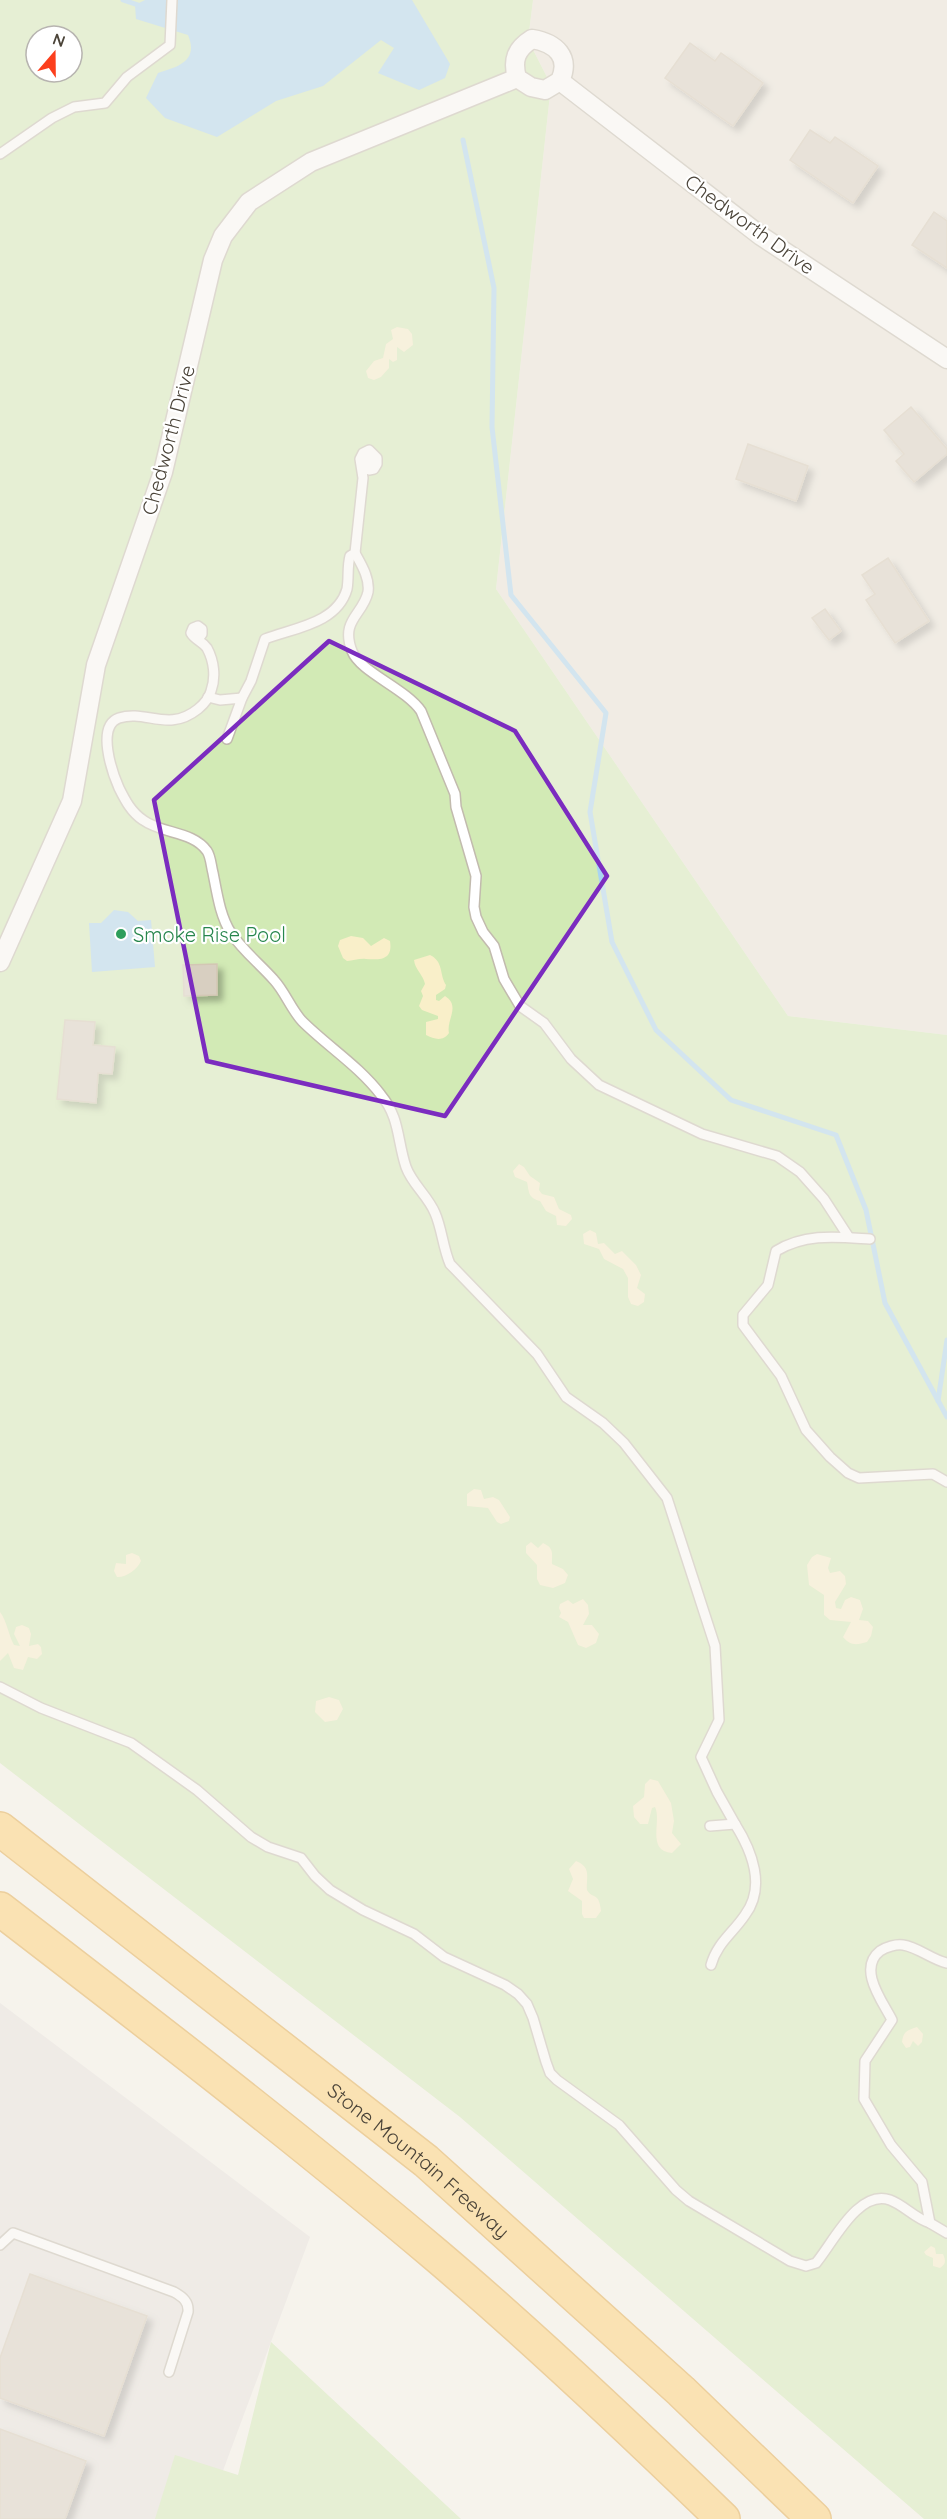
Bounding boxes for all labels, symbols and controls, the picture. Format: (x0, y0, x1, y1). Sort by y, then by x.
north arrow (24, 24, 84, 84)
text: N (50, 28, 68, 51)
street label: Chedworth Drive (680, 169, 820, 279)
street label: Chedworth Drive (136, 362, 200, 518)
place label: Smoke Rise Pool (133, 922, 286, 947)
marker: Smoke Rise Pool (114, 927, 128, 941)
street label: Stone Mountain Freeway (323, 2077, 515, 2243)

